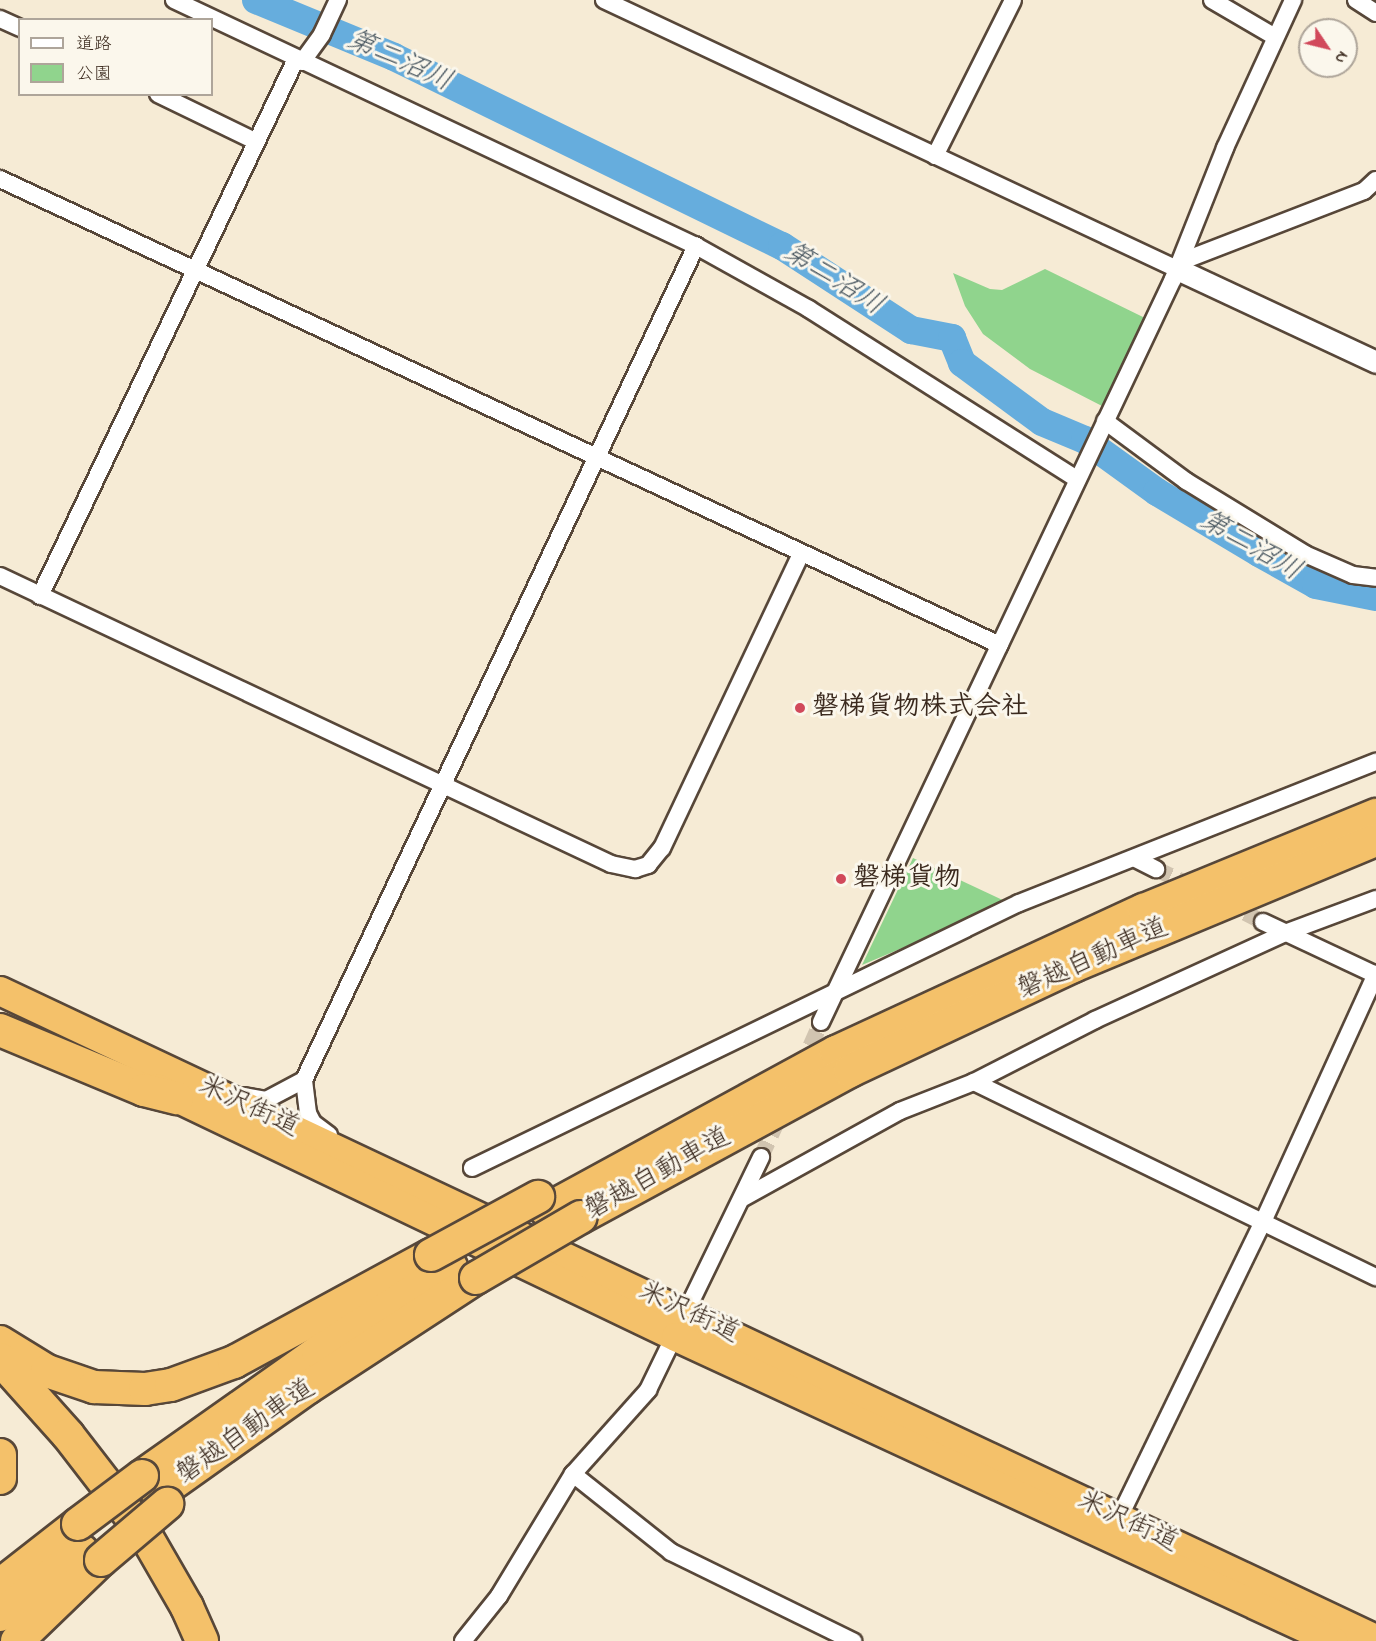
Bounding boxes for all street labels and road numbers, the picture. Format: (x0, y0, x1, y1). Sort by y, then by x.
street label: 磐越自動車道 (1012, 911, 1174, 1007)
street label: 米沢街道 (193, 1069, 305, 1145)
street label: 磐越自動車道 (579, 1121, 737, 1227)
street label: 米沢街道 (633, 1275, 745, 1351)
street label: 磐越自動車道 (170, 1372, 322, 1492)
street label: 米沢街道 (1072, 1484, 1184, 1560)

